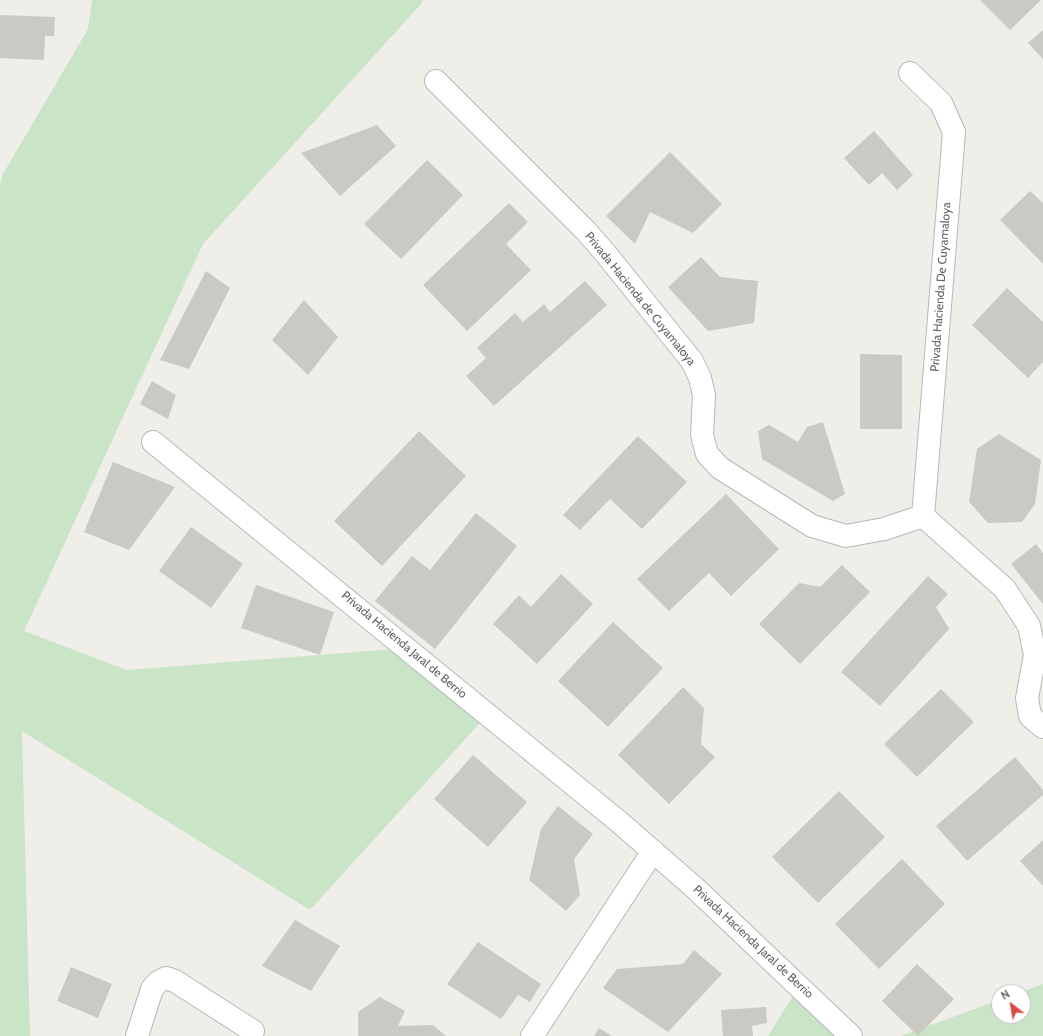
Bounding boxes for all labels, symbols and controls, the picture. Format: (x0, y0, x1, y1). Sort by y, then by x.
street label: Privada Hacienda De Cuyamaloya (928, 202, 954, 372)
street label: Privada Hacienda de Cuyamaloya (582, 229, 698, 369)
street label: Privada Hacienda Jaral de Berrio (338, 588, 470, 702)
street label: Privada Hacienda Jaral de Berrio (690, 882, 816, 1002)
north arrow (991, 984, 1031, 1024)
text: N (998, 987, 1012, 1003)

